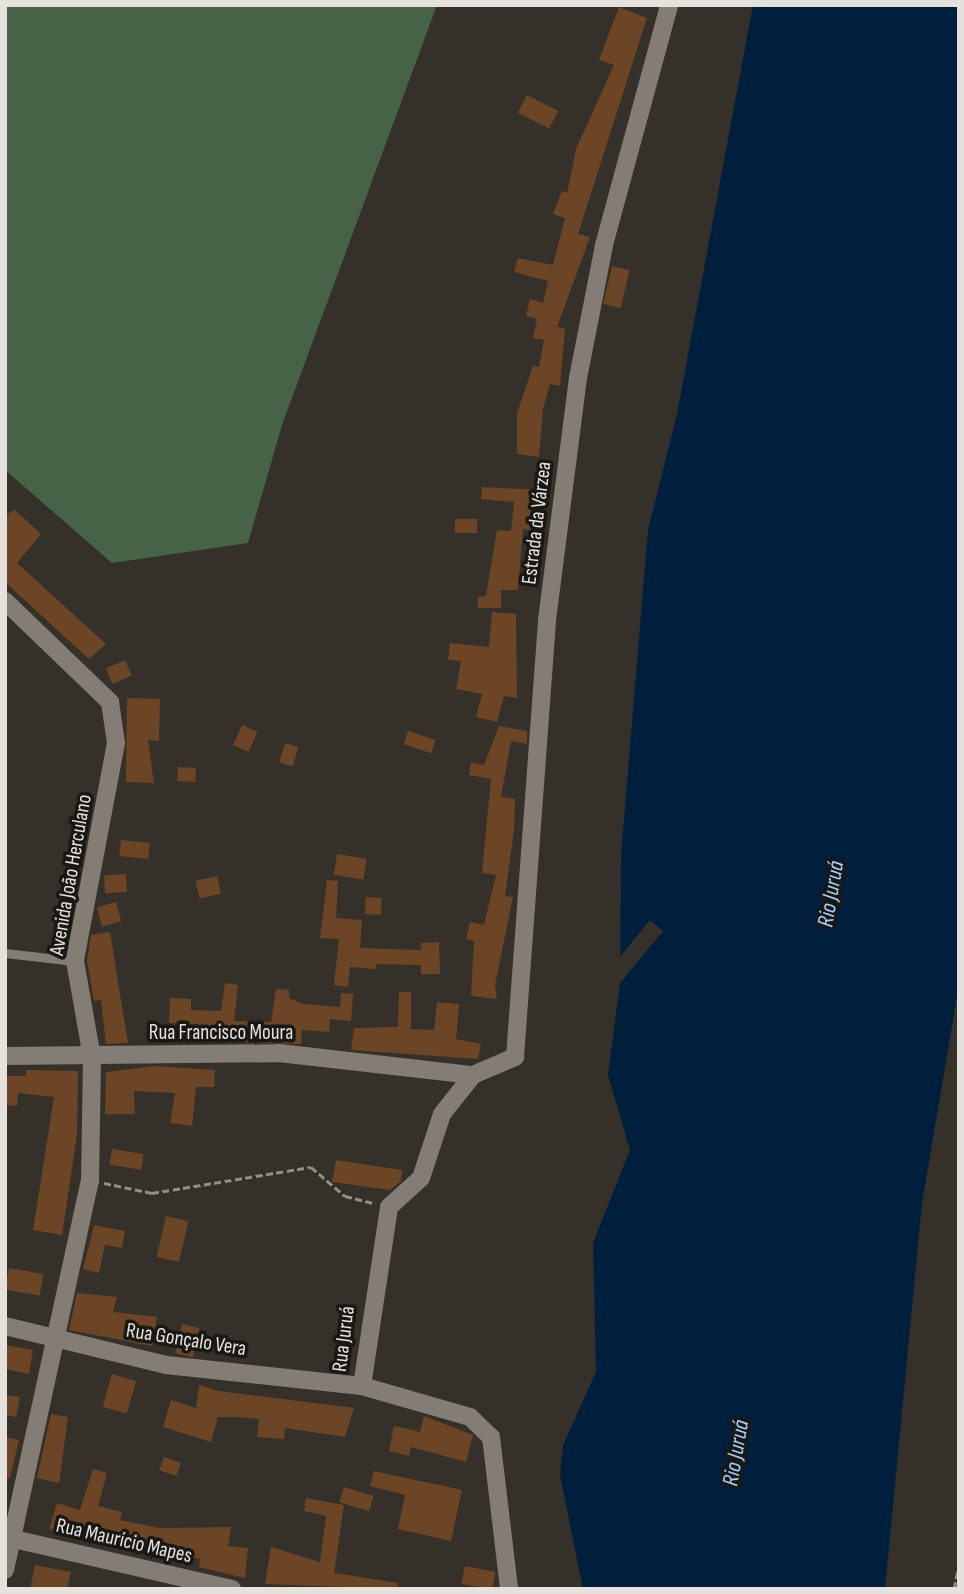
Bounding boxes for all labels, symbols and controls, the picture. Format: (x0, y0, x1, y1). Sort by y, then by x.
street label: Estrada da Várzea (517, 460, 557, 586)
street label: Avenida João Herculano (44, 793, 98, 957)
water label: Rio Juruá (812, 859, 850, 929)
street label: Rua Francisco Moura (149, 1020, 293, 1046)
street label: Rua Juruá (327, 1305, 361, 1373)
street label: Rua Gonçalo Vera (124, 1318, 248, 1362)
water label: Rio Juruá (717, 1418, 755, 1488)
street label: Rua Maurício Mapes (54, 1513, 194, 1569)

